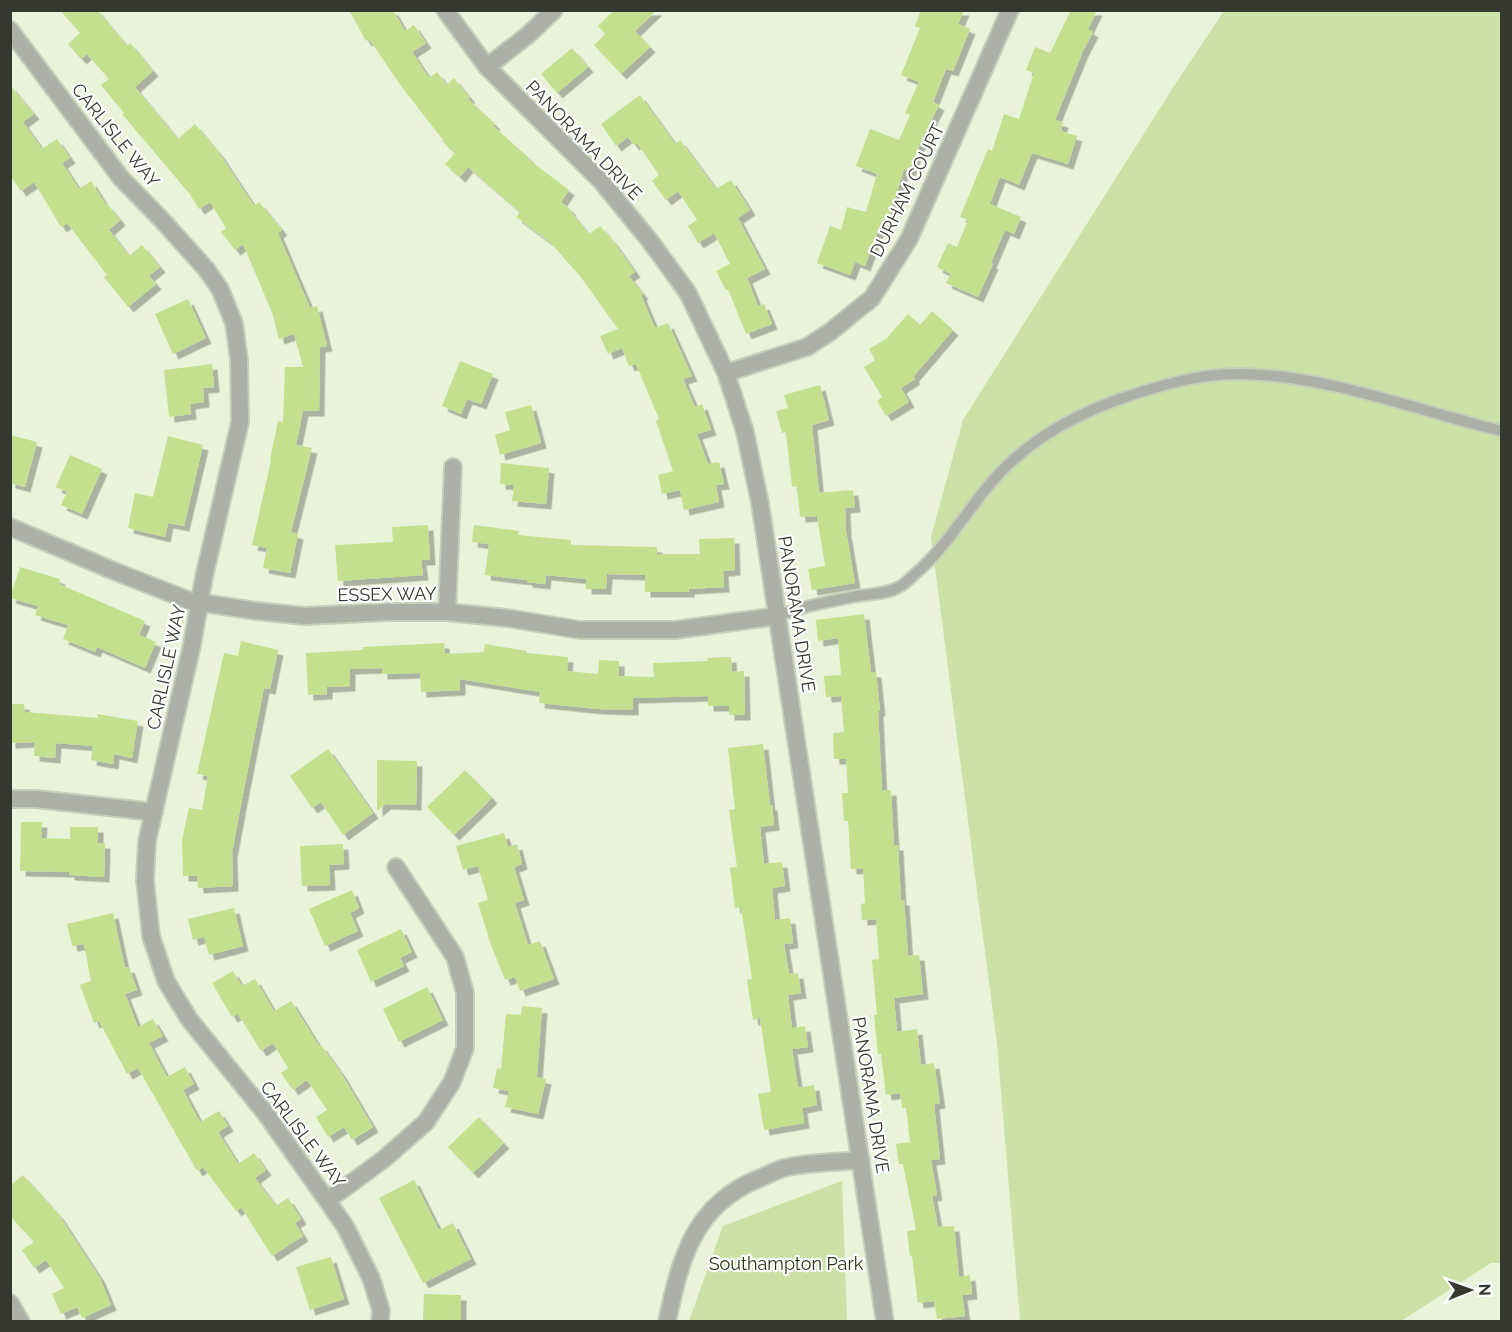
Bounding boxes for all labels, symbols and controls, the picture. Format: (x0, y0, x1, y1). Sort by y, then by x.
street label: PANORAMA DRIVE (522, 76, 646, 204)
street label: CARLISLE WAY (68, 79, 164, 191)
street label: DURHAM COURT (866, 120, 948, 260)
street label: PANORAMA DRIVE (774, 534, 820, 694)
street label: ESSEX WAY (337, 583, 437, 605)
street label: CARLISLE WAY (142, 602, 190, 732)
street label: PANORAMA DRIVE (848, 1015, 894, 1175)
street label: CARLISLE WAY (256, 1077, 350, 1191)
park label: Southampton Park (709, 1253, 864, 1274)
north arrow (1440, 1260, 1500, 1320)
text: N (1475, 1283, 1494, 1296)

